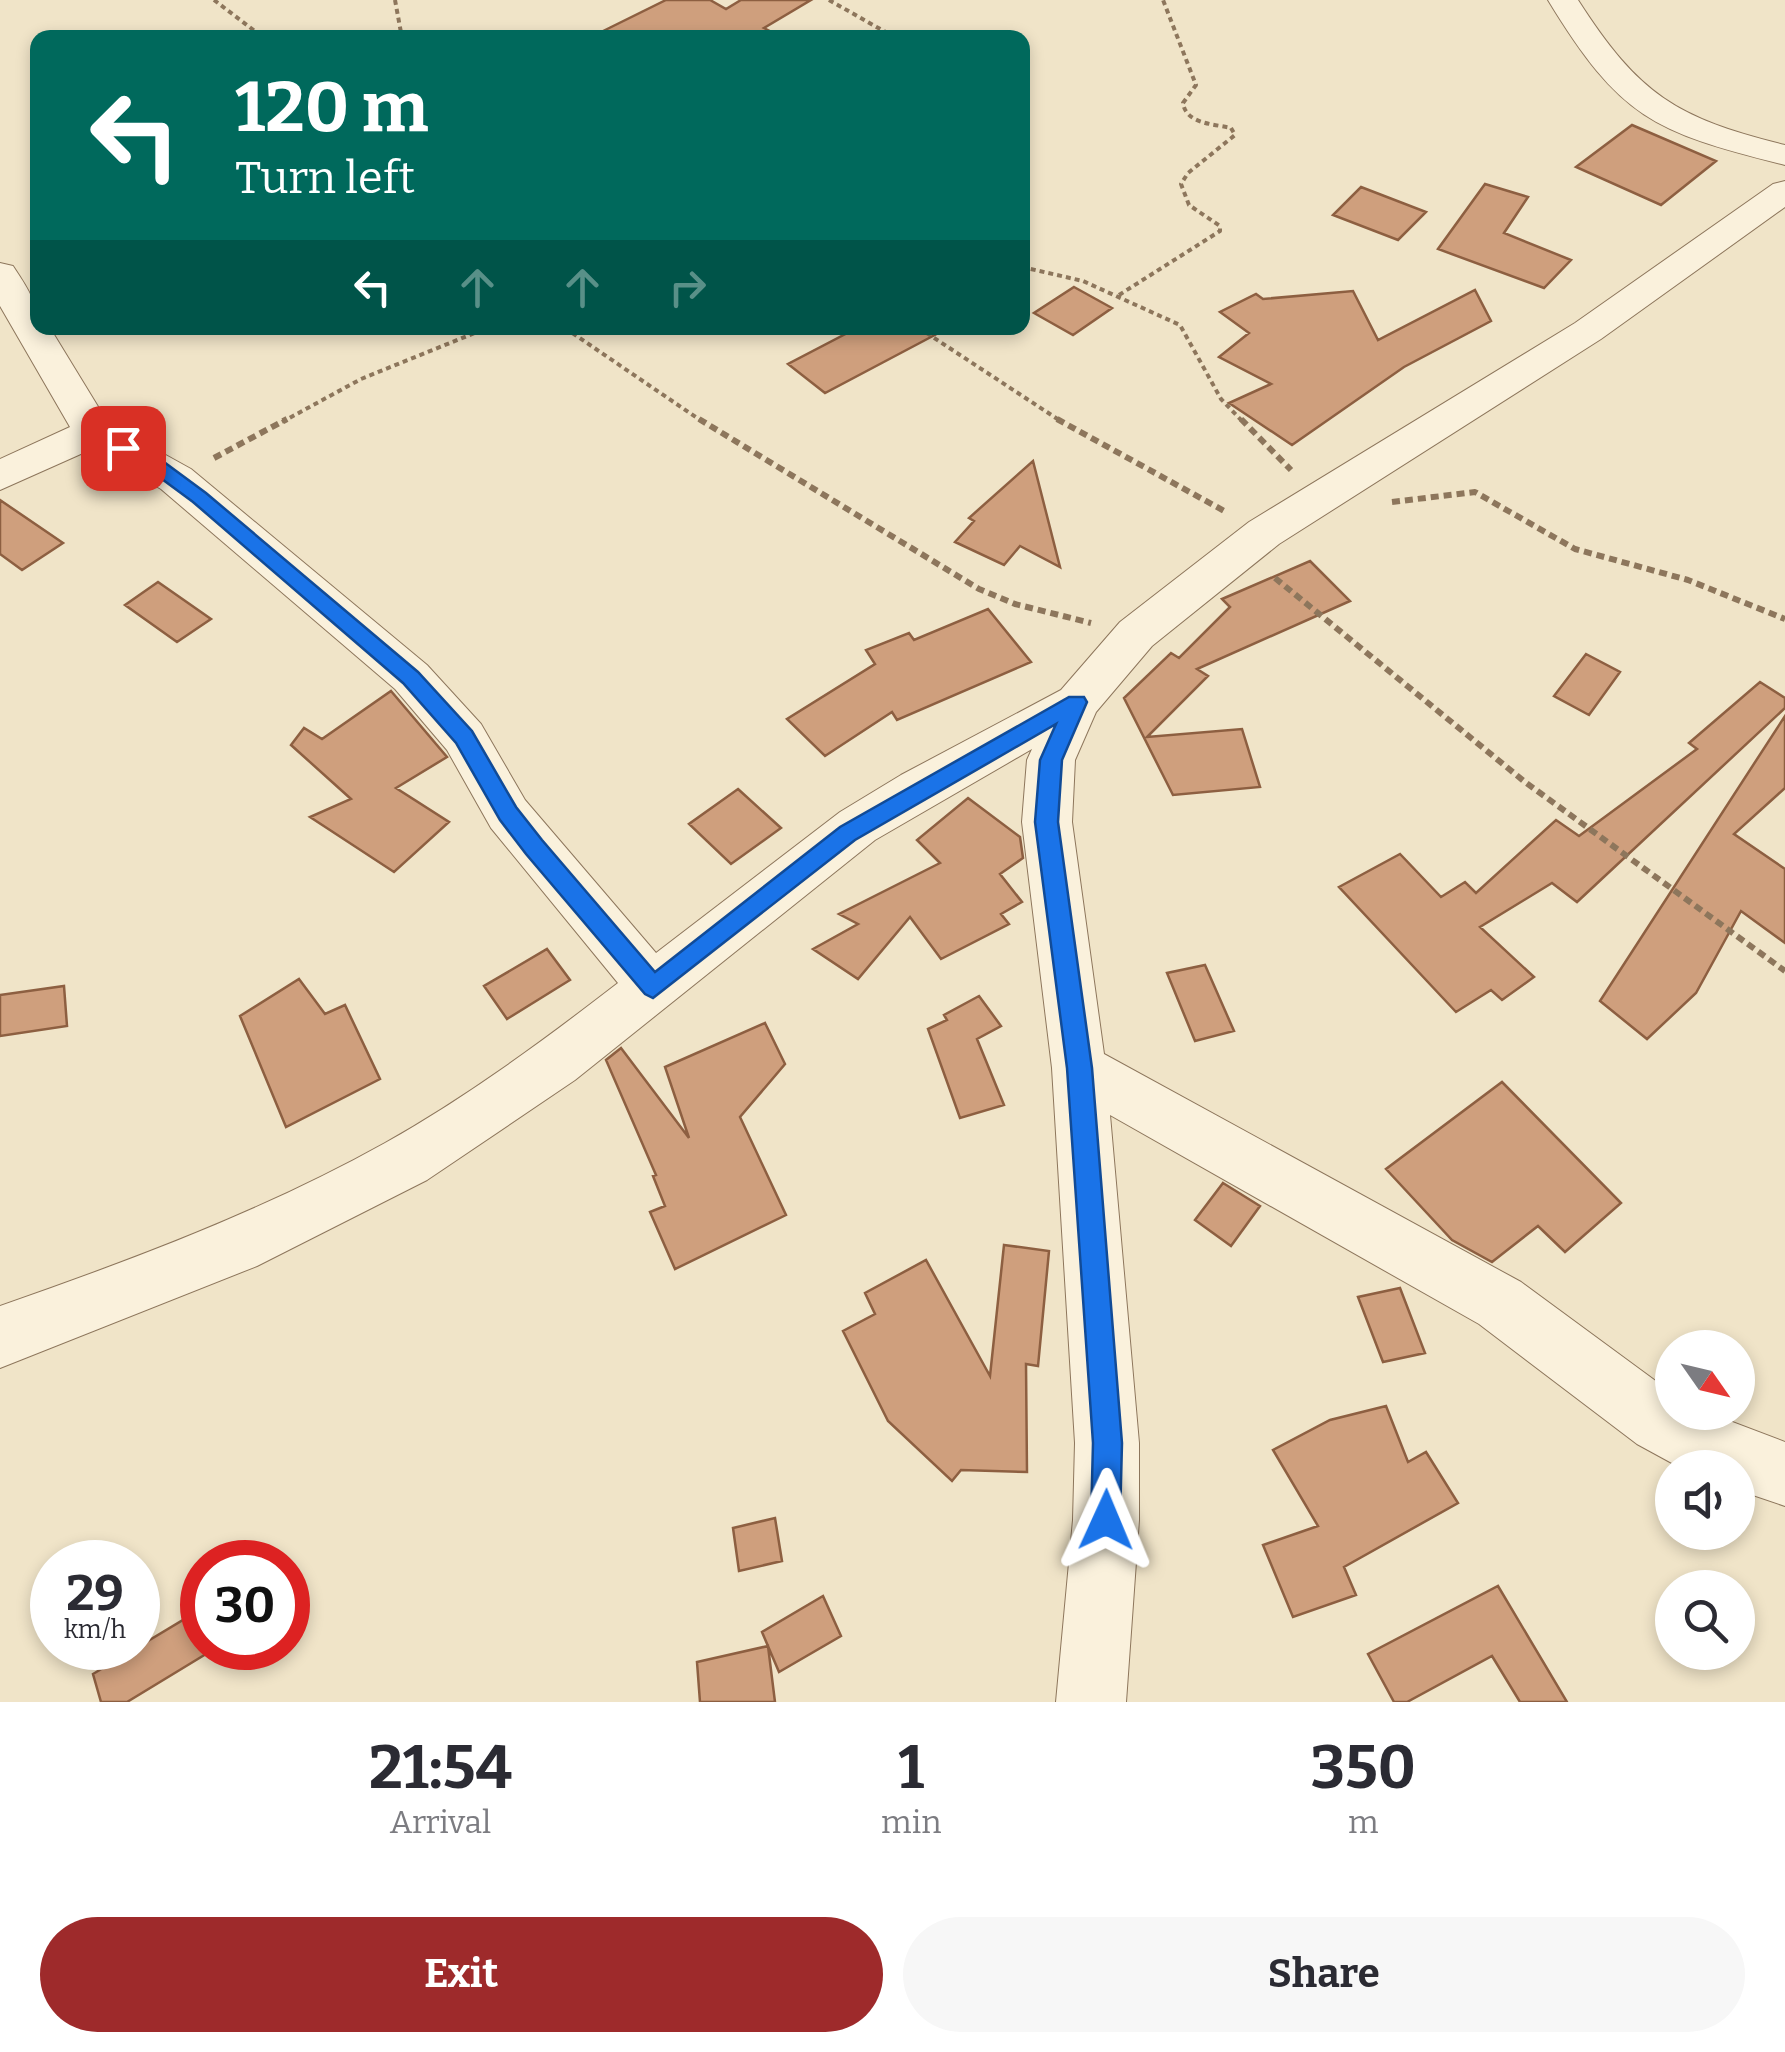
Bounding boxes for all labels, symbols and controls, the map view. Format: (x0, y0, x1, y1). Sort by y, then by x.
text: 120 m (235, 66, 428, 150)
icon: left (70, 70, 200, 200)
text: Turn left (235, 151, 415, 205)
icon: left (345, 260, 400, 315)
icon: ahead (450, 260, 505, 315)
icon: ahead (555, 260, 610, 315)
icon: right (660, 260, 715, 315)
pin (81, 406, 166, 491)
icon: arrive (96, 421, 151, 476)
north arrow (1655, 1330, 1755, 1430)
map controls (1655, 1330, 1755, 1670)
button: sound (1655, 1450, 1755, 1550)
position arrow (1054, 1468, 1158, 1572)
speed limit sign: 30 (180, 1540, 310, 1670)
text: 29 (66, 1563, 124, 1623)
button: search (1655, 1570, 1755, 1670)
text: km/h (64, 1615, 126, 1645)
text: 21:54 (369, 1732, 512, 1804)
text: 1 (898, 1732, 924, 1804)
text: 350 (1310, 1732, 1416, 1804)
text: Arrival (390, 1803, 491, 1841)
text: min (881, 1803, 941, 1841)
text: m (1348, 1803, 1378, 1841)
button: Exit (40, 1917, 883, 2032)
button: Share (903, 1917, 1745, 2032)

